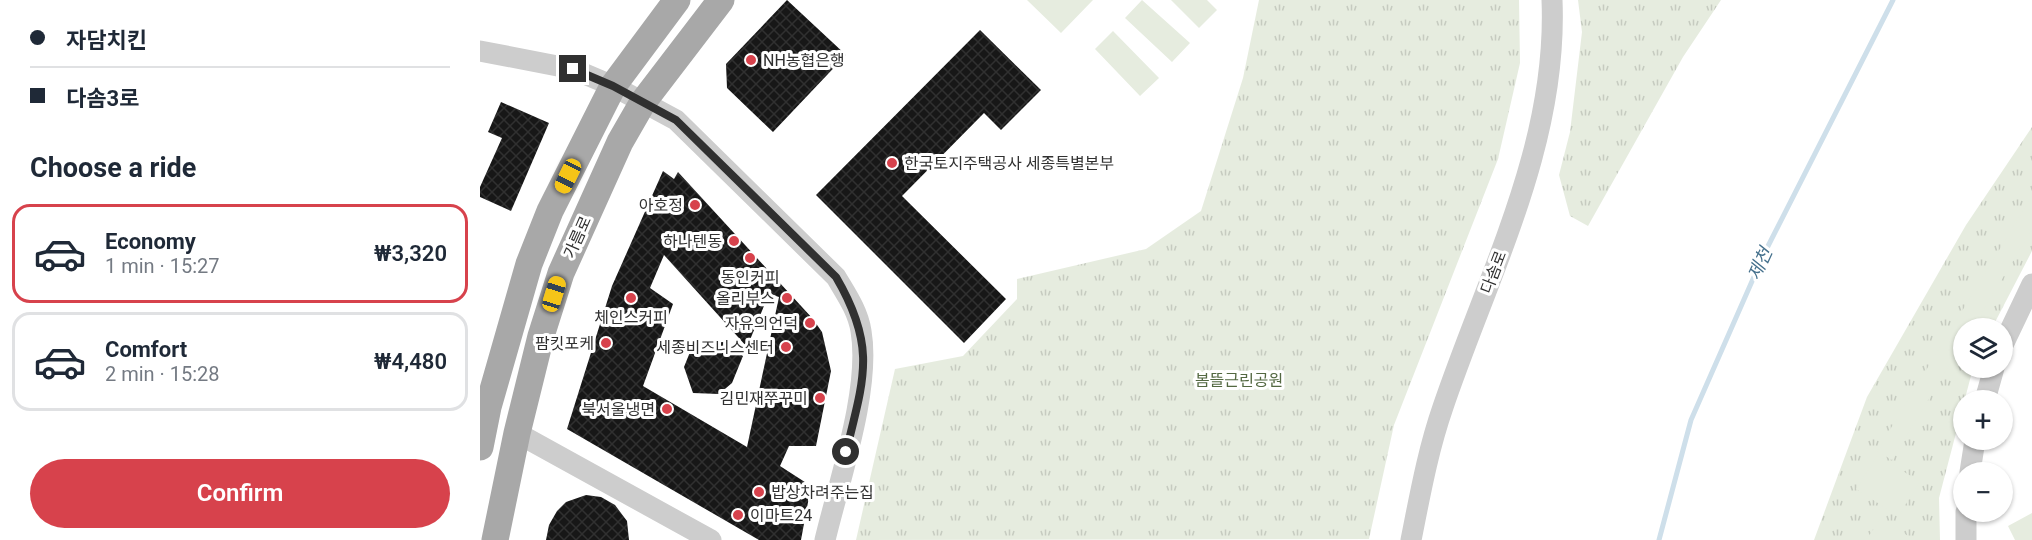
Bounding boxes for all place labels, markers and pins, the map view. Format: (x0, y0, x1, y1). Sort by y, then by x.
place label: NH농협은행 (763, 51, 845, 70)
marker: NH농협은행 (744, 53, 758, 67)
place label: 한국토지주택공사 세종특별본부 (904, 154, 1114, 173)
marker: 한국토지주택공사 세종특별본부 (885, 156, 899, 170)
place label: 아호정 (639, 196, 683, 215)
marker: 아호정 (688, 198, 702, 212)
place label: 하나텐동 (663, 232, 722, 251)
marker: 하나텐동 (727, 234, 741, 248)
marker: 동인커피 (743, 251, 757, 265)
place label: 동인커피 (721, 268, 779, 287)
place label: 올리부스 (716, 289, 775, 308)
marker: 체인스커피 (624, 291, 638, 305)
marker: 올리부스 (780, 291, 794, 305)
place label: 체인스커피 (594, 308, 668, 327)
place label: 자유의언덕 (724, 314, 798, 333)
marker: 자유의언덕 (803, 316, 817, 330)
place label: 팜킷포케 (535, 334, 594, 353)
marker: 팜킷포케 (599, 336, 613, 350)
place label: 세종비즈니스센터 (656, 338, 774, 357)
marker: 세종비즈니스센터 (779, 340, 793, 354)
place label: 김민재쭈꾸미 (720, 389, 808, 408)
marker: 김민재쭈꾸미 (813, 391, 827, 405)
place label: 북서울냉면 (581, 400, 655, 419)
marker: 북서울냉면 (660, 402, 674, 416)
place label: 밥상차려주는집 (771, 483, 874, 502)
marker: 밥상차려주는집 (752, 485, 766, 499)
place label: 이마트24 (750, 506, 812, 525)
marker: 이마트24 (731, 508, 745, 522)

